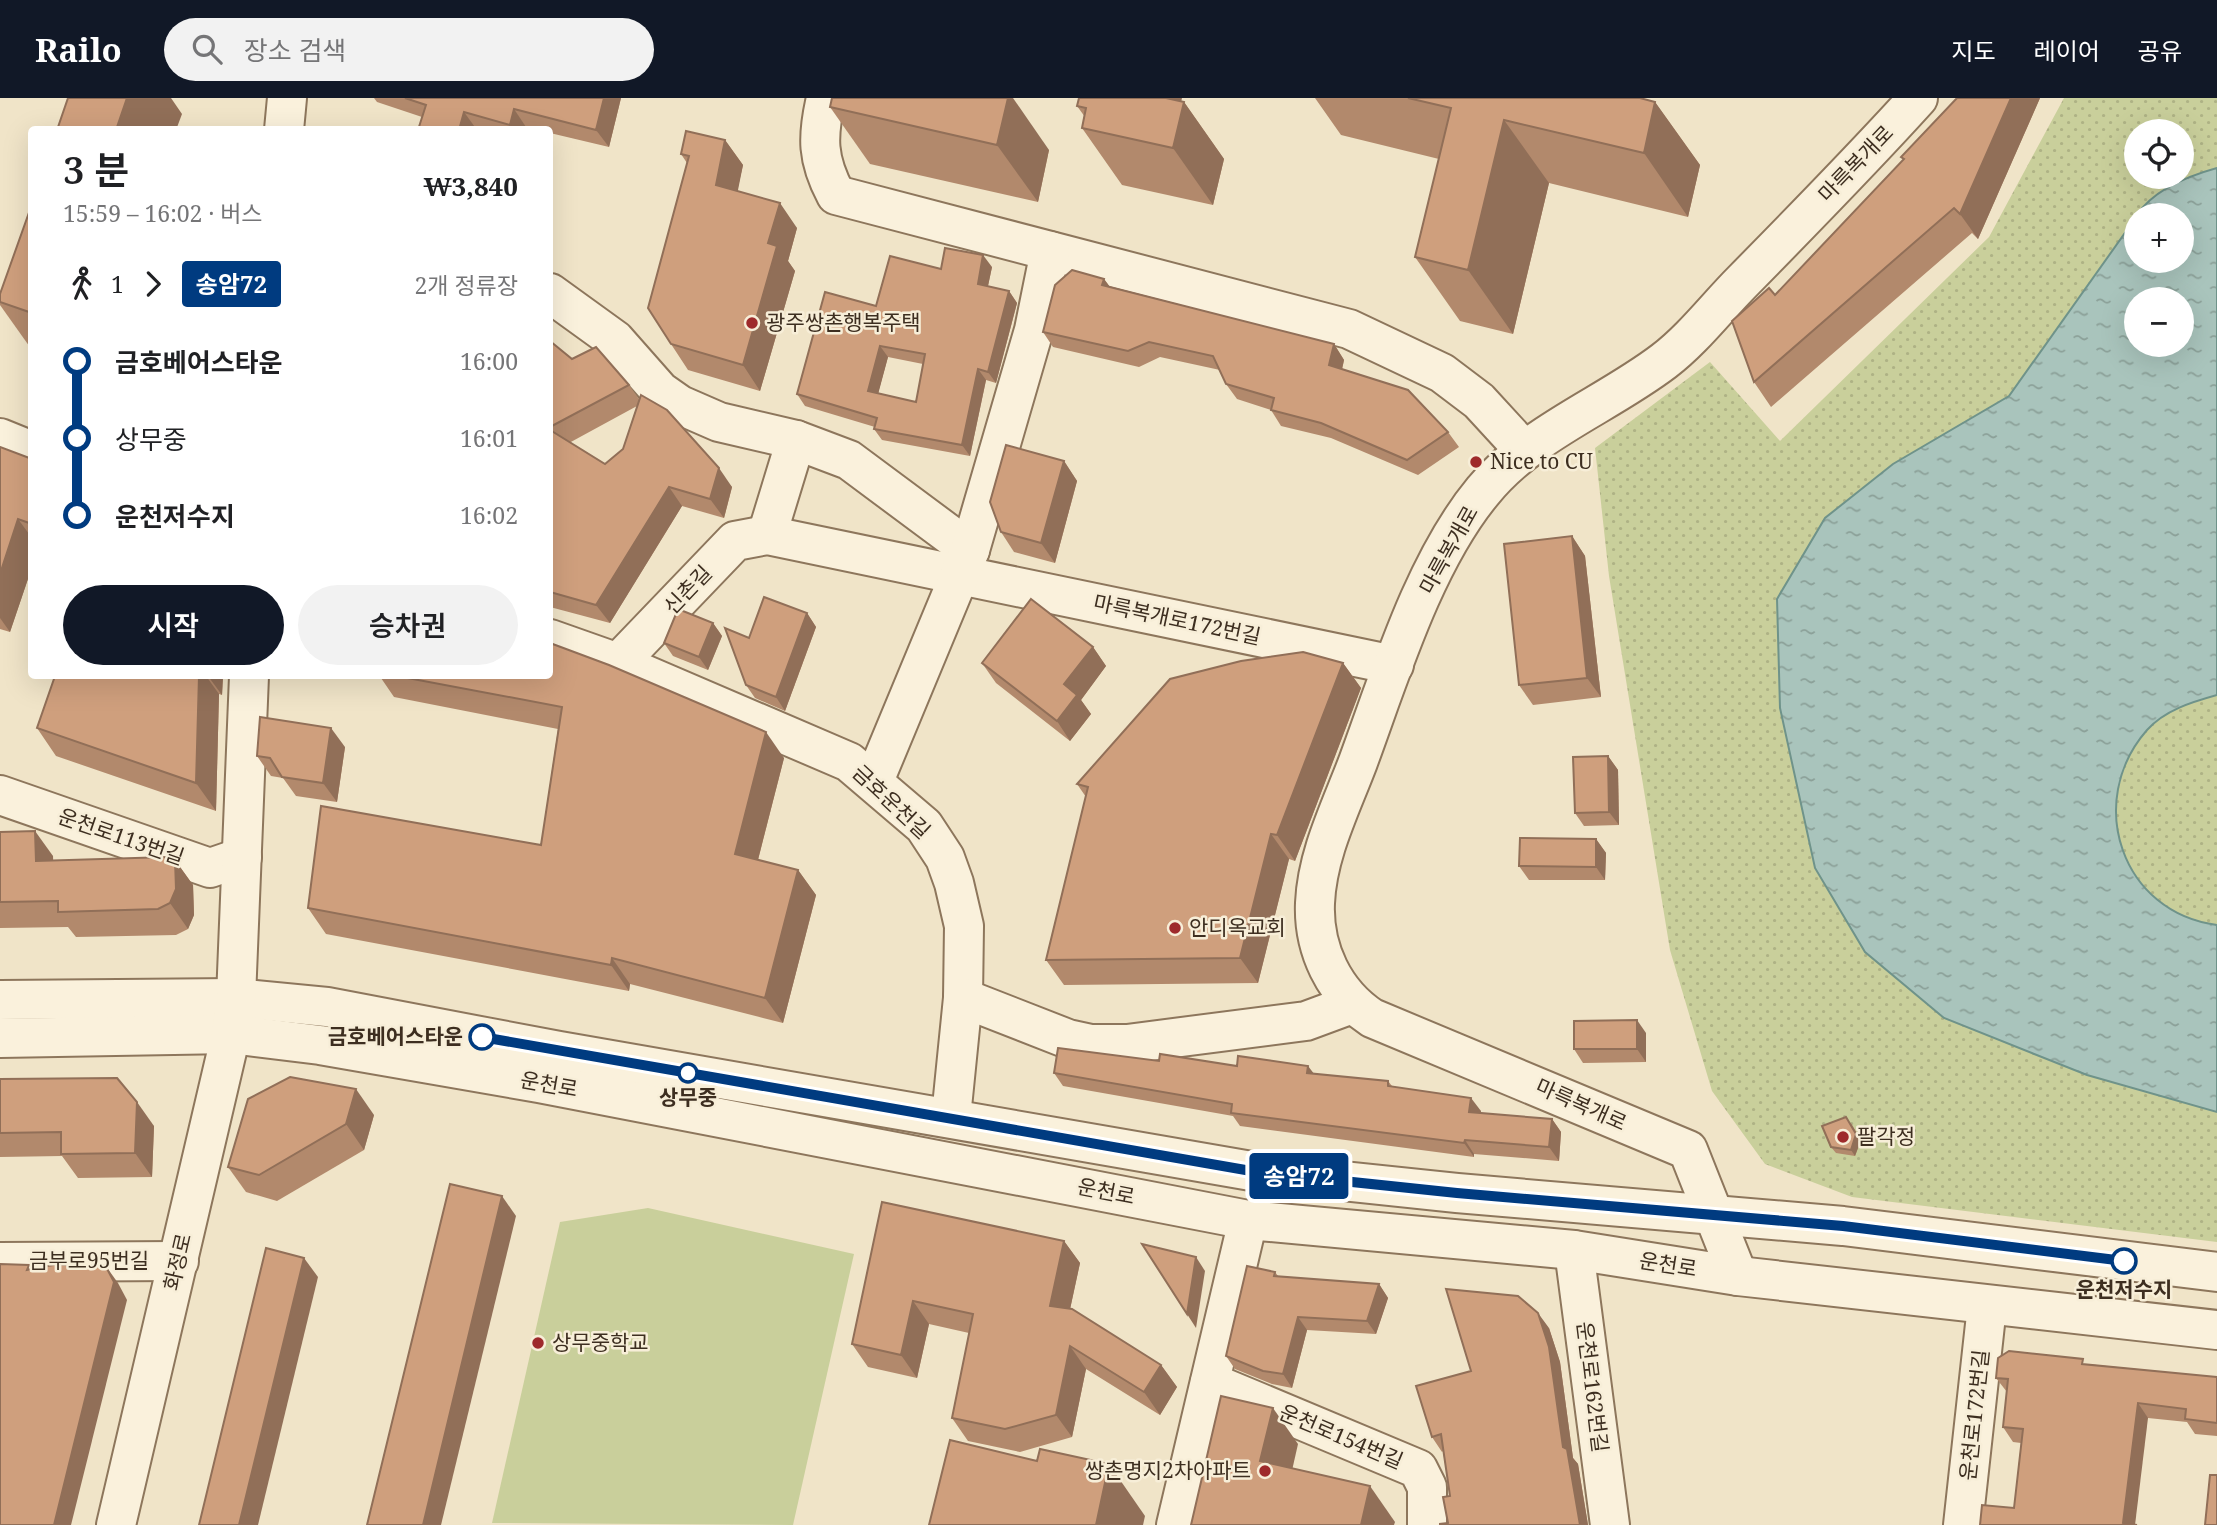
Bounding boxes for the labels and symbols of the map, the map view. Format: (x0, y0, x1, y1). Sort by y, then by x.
street label: 마륵복개로 (1812, 119, 1899, 208)
place label: 광주쌍촌행복주택 (766, 308, 921, 336)
marker: 광주쌍촌행복주택 (744, 315, 760, 331)
place label: Nice to CU (1490, 447, 1593, 475)
marker: Nice to CU (1468, 454, 1484, 470)
street label: 마륵복개로 (1412, 500, 1484, 599)
street label: 신촌길 (657, 559, 717, 620)
street label: 마륵복개로172번길 (1091, 588, 1263, 650)
street label: 금호운천길 (847, 758, 937, 844)
street label: 운천로113번길 (54, 801, 188, 871)
place label: 안디옥교회 (1189, 913, 1286, 941)
marker: 안디옥교회 (1167, 920, 1183, 936)
place label: 금호베어스타운 (328, 1022, 463, 1050)
marker: 금호베어스타운 (469, 1024, 495, 1050)
marker: 상무중 (678, 1063, 698, 1083)
street label: 운천로 (518, 1065, 580, 1103)
street label: 마륵복개로 (1532, 1072, 1631, 1137)
place label: 상무중 (659, 1083, 717, 1111)
place label: 팔각정 (1857, 1122, 1915, 1150)
marker: 팔각정 (1835, 1129, 1851, 1145)
line badge: 송암72 (1250, 1153, 1348, 1199)
street label: 운천로 (1075, 1172, 1137, 1210)
street label: 화정로 (157, 1230, 197, 1293)
street label: 금부로95번길 (29, 1246, 149, 1274)
street label: 운천로 (1637, 1246, 1699, 1282)
marker: 운천저수지 (2111, 1248, 2137, 1274)
place label: 운천저수지 (2076, 1275, 2172, 1303)
street label: 운천로162번길 (1571, 1320, 1615, 1454)
place label: 상무중학교 (552, 1328, 649, 1356)
marker: 상무중학교 (530, 1335, 546, 1351)
street label: 운천로172번길 (1953, 1348, 1995, 1482)
street label: 운천로154번길 (1275, 1397, 1408, 1475)
place label: 쌍촌명지2차아파트 (1085, 1456, 1251, 1484)
marker: 쌍촌명지2차아파트 (1257, 1463, 1273, 1479)

